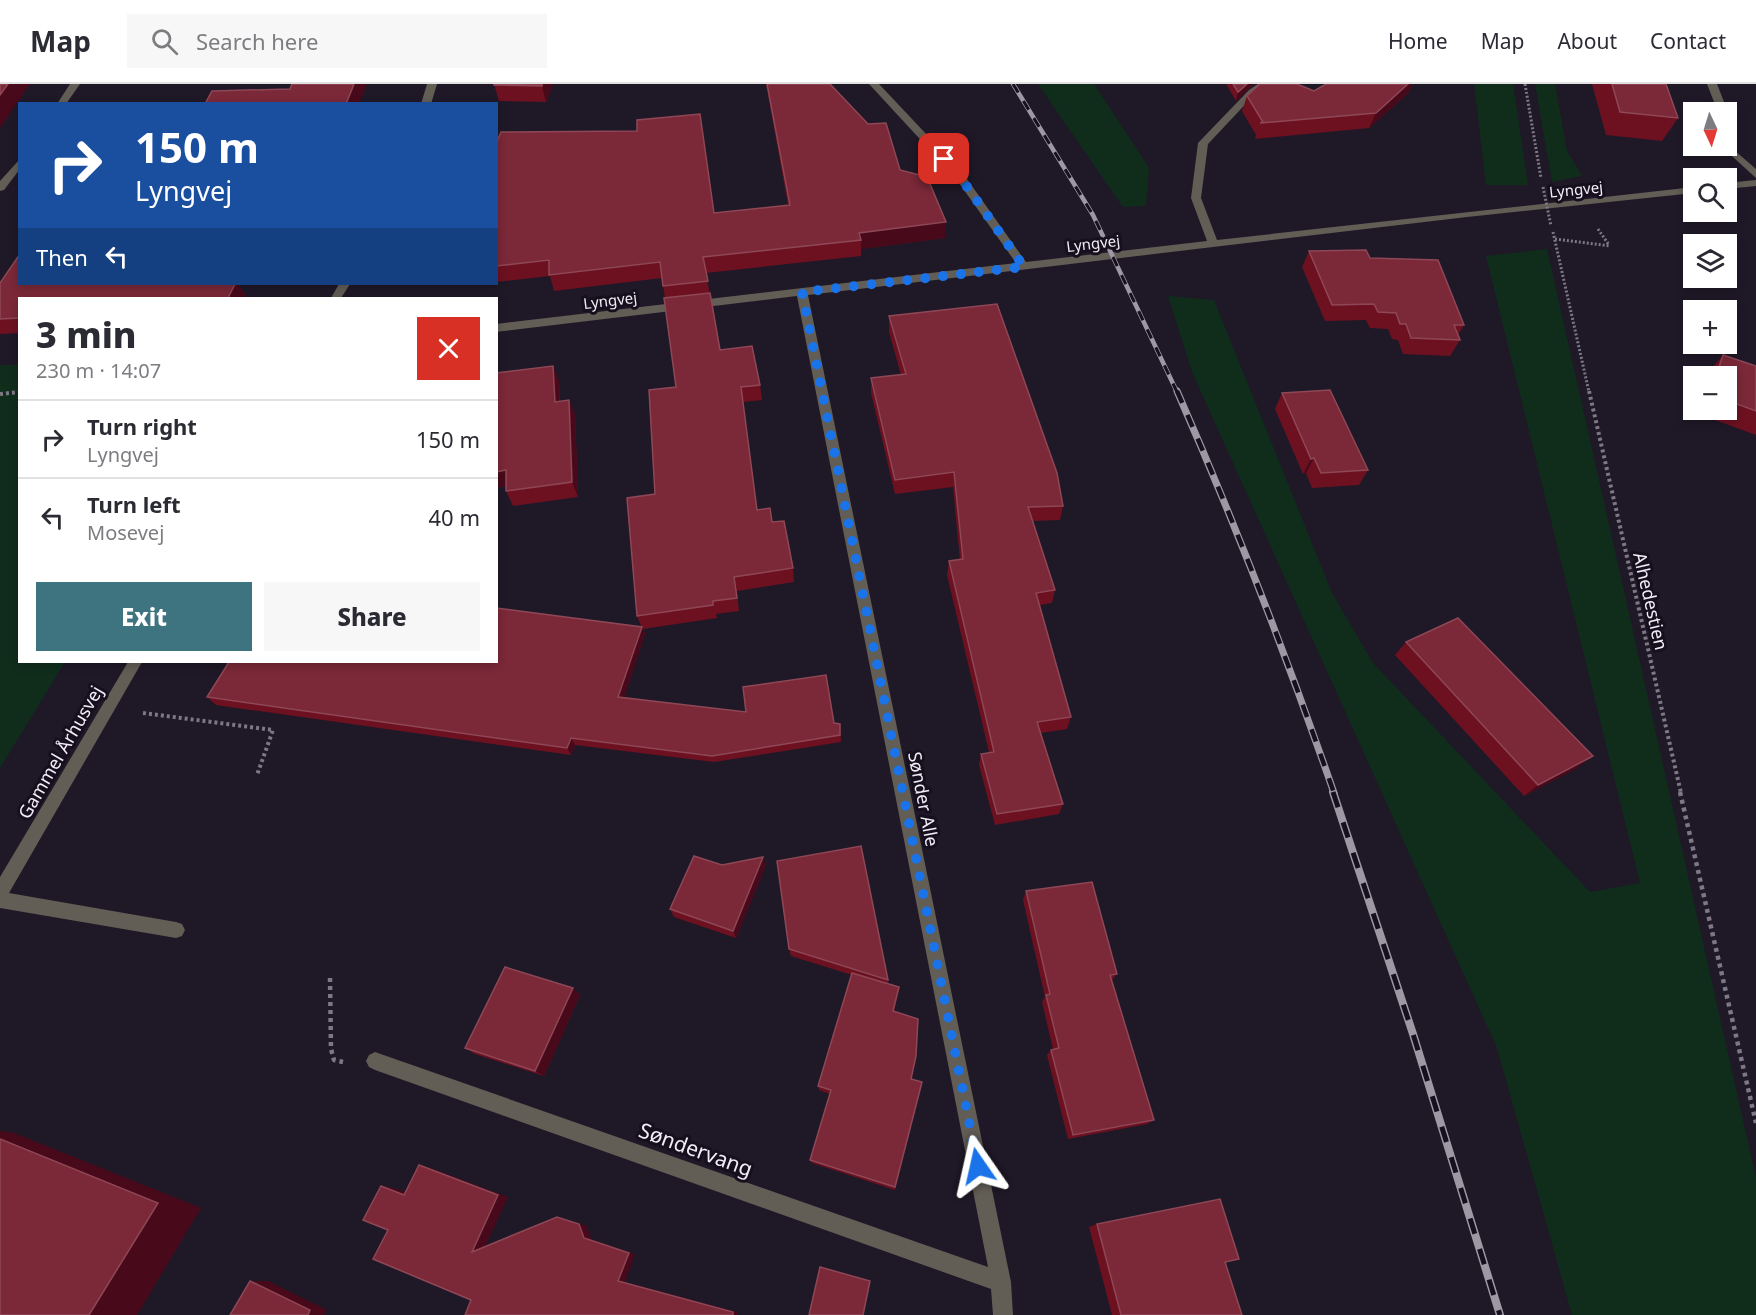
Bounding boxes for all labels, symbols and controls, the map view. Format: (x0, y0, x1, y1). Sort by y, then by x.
search box (127, 14, 547, 68)
text: Map (30, 22, 91, 60)
icon: search (148, 25, 181, 58)
text: Search here (196, 26, 318, 56)
text: Home (1388, 27, 1448, 55)
text: Map (1481, 27, 1524, 55)
text: About (1557, 27, 1617, 55)
text: Contact (1650, 27, 1726, 55)
north arrow (1683, 102, 1737, 156)
map controls (1683, 102, 1737, 420)
text: 150 m (135, 118, 259, 175)
icon: right (36, 126, 114, 204)
pin (918, 133, 969, 184)
icon: arrive (927, 142, 960, 175)
button: search (1683, 168, 1737, 222)
text: Lyngvej (135, 172, 232, 209)
street label: Lyngvej (1548, 176, 1604, 202)
street label: Lyngvej (1065, 230, 1121, 256)
button: layers (1683, 234, 1737, 288)
icon: left (100, 240, 133, 273)
text: Then (36, 242, 88, 272)
street label: Lyngvej (582, 287, 638, 313)
button: + (1683, 300, 1737, 354)
text: 3 min (36, 310, 137, 359)
button: close (417, 317, 480, 380)
text: 230 m · 14:07 (36, 357, 161, 384)
button: − (1683, 366, 1737, 420)
text: Turn right (87, 411, 197, 441)
icon: right (36, 423, 69, 456)
text: 150 m (416, 424, 480, 454)
text: Lyngvej (87, 441, 159, 468)
text: Turn left (87, 489, 181, 519)
icon: left (36, 501, 69, 534)
text: 40 m (429, 502, 480, 532)
text: Mosevej (87, 519, 164, 546)
street label: Alhedestien (1628, 550, 1674, 652)
button: Exit (36, 582, 252, 651)
button: Share (264, 582, 480, 651)
street label: Gammel Århusvej (12, 681, 108, 823)
street label: Sønder Alle (903, 750, 945, 848)
street label: Søndervang (635, 1115, 757, 1183)
position arrow (946, 1134, 1010, 1198)

